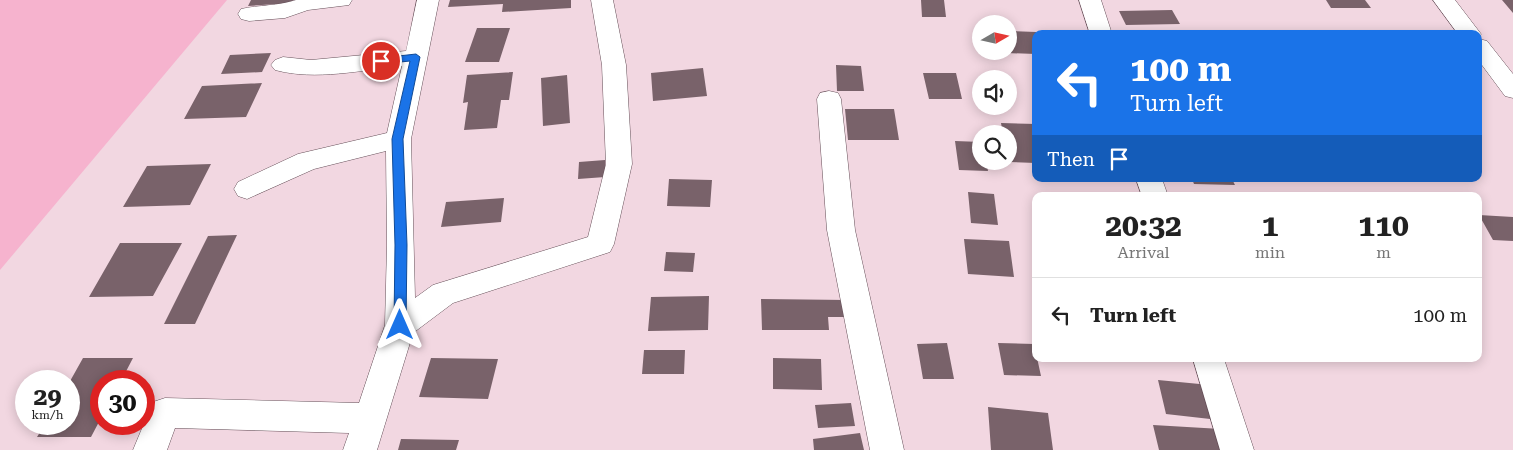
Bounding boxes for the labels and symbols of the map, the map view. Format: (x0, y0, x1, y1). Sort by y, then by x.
north arrow (972, 15, 1018, 60)
pin (360, 40, 402, 82)
position arrow (373, 298, 425, 350)
speed limit sign: 30 (90, 370, 155, 435)

